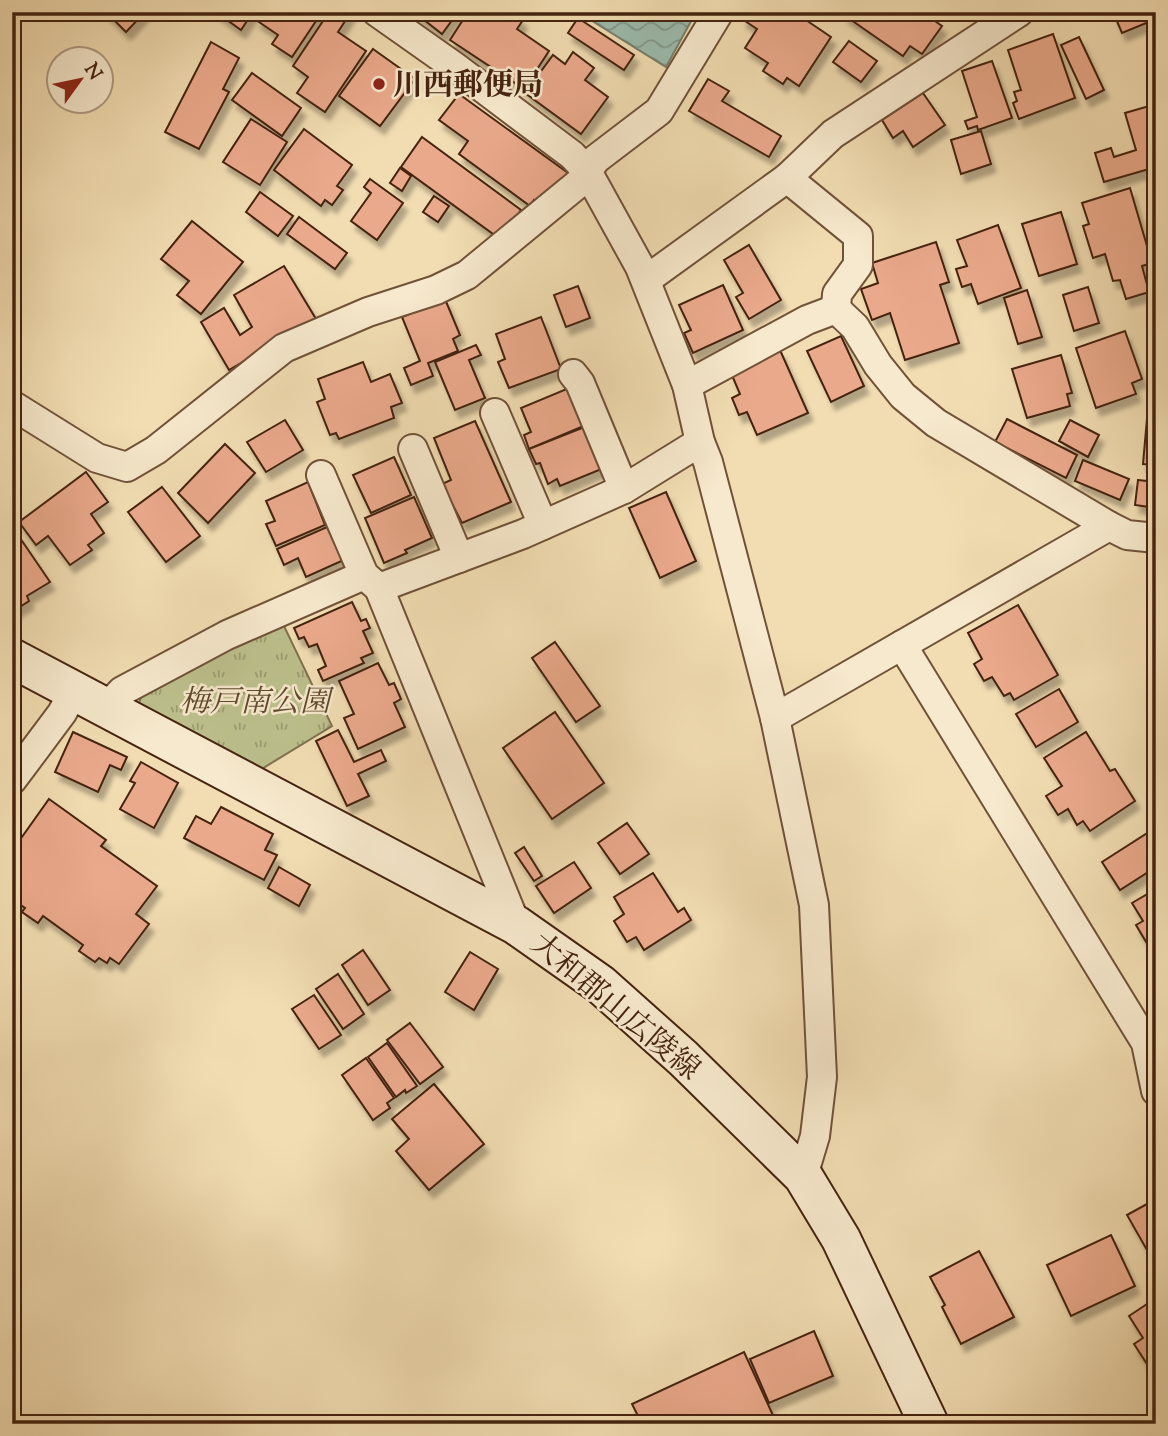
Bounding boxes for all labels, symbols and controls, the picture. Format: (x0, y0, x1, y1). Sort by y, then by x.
north arrow (46, 46, 116, 116)
text: N (77, 58, 108, 86)
place label: 川西郵便局 (393, 65, 543, 108)
marker: 川西郵便局 (371, 76, 387, 92)
park label: 梅戸南公園 (180, 682, 335, 725)
street label: 大和郡山広陵線 (520, 924, 709, 1092)

